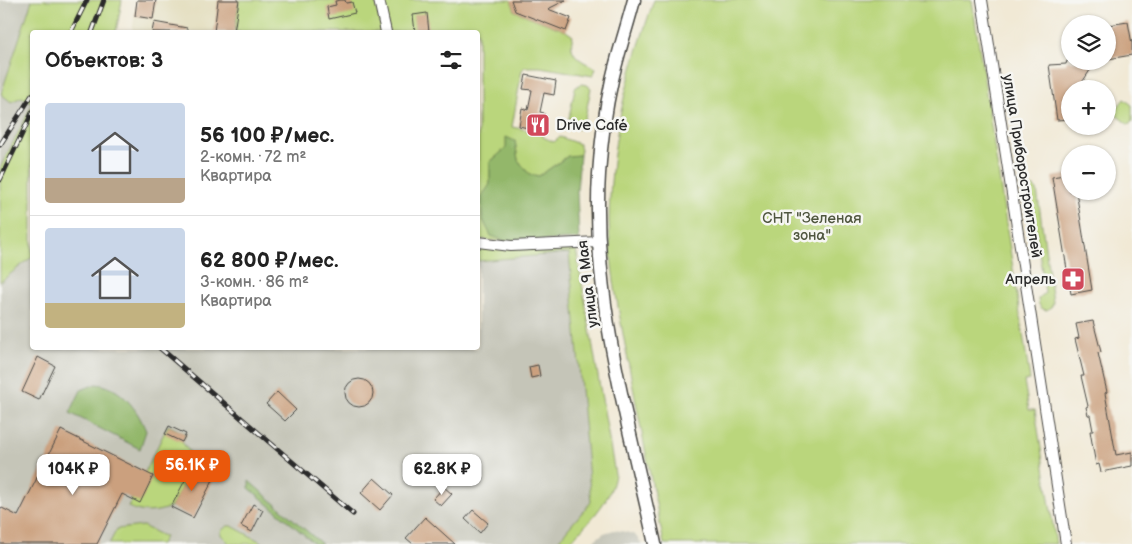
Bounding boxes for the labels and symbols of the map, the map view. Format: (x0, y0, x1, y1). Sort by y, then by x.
street label: улица Приборостроителей (998, 73, 1046, 259)
restaurant icon: Drive Café (525, 112, 551, 138)
place label: Drive Café (556, 116, 628, 135)
park label: СНТ "Зеленая зона" (762, 209, 862, 245)
street label: улица 9 Мая (573, 239, 603, 329)
pharmacy icon: Апрель (1060, 266, 1086, 292)
place label: Апрель (1004, 270, 1057, 289)
pin: 56.1K ₽ (146, 450, 238, 492)
pin: 104K ₽ (32, 454, 114, 496)
pin: 62.8K ₽ (396, 454, 488, 496)

